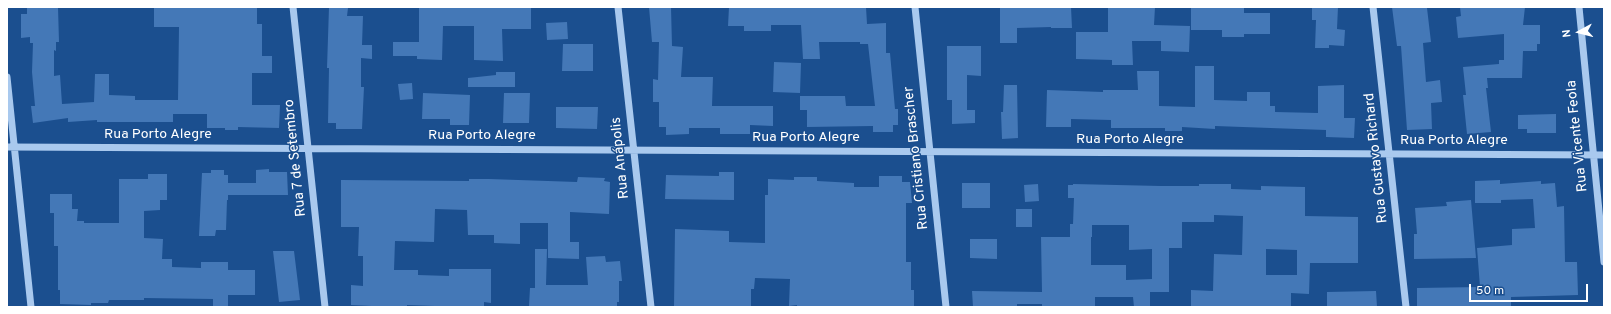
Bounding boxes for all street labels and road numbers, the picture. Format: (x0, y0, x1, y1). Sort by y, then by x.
street label: Rua Vicente Feola (1564, 79, 1592, 193)
street label: Rua Cristiano Brascher (901, 86, 933, 230)
street label: Rua Gustavo Richard (1362, 92, 1392, 224)
street label: Rua 7 de Setembro (281, 98, 311, 218)
street label: Rua Anápolis (608, 116, 634, 200)
street label: Rua Porto Alegre (104, 127, 212, 143)
street label: Rua Porto Alegre (428, 128, 536, 144)
street label: Rua Porto Alegre (752, 130, 860, 146)
street label: Rua Porto Alegre (1076, 132, 1184, 148)
street label: Rua Porto Alegre (1400, 133, 1508, 149)

